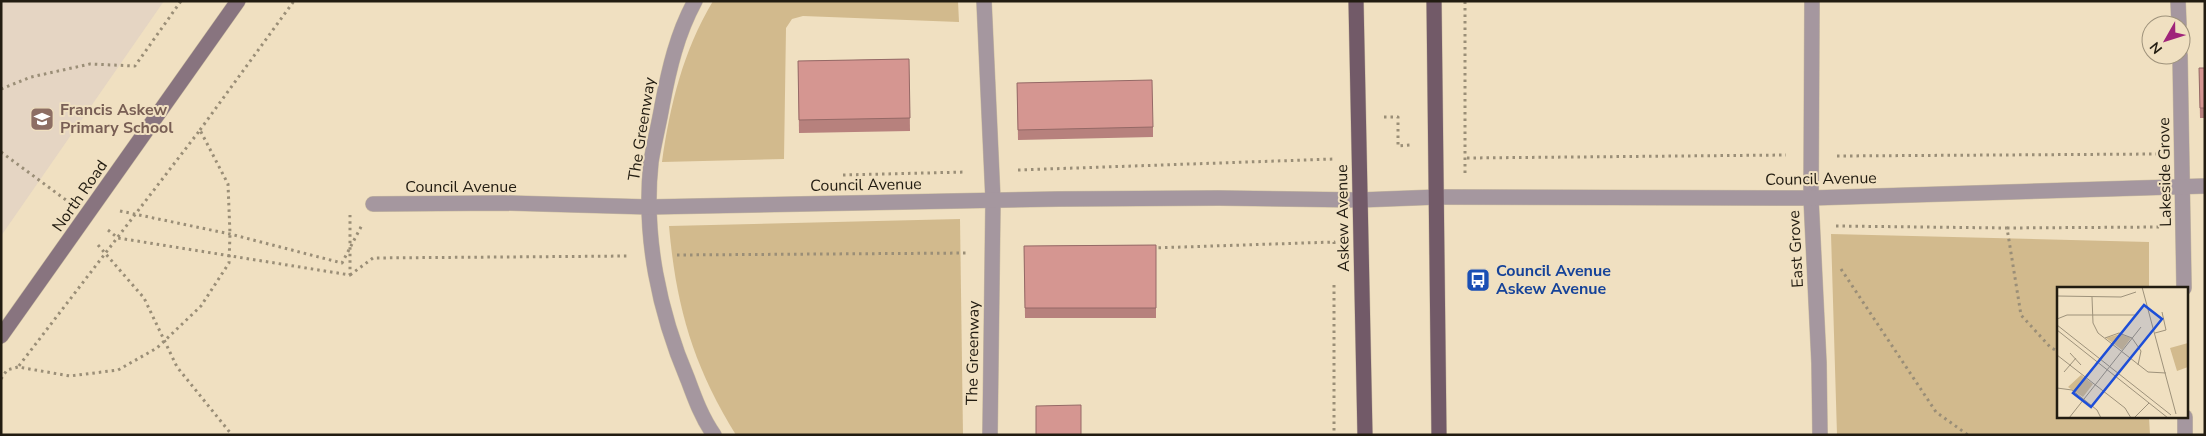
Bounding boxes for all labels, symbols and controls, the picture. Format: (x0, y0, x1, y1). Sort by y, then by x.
north arrow (2141, 15, 2191, 65)
text: N (2146, 38, 2167, 58)
street label: The Greenway (623, 75, 661, 182)
place label: Francis Askew Primary School (60, 99, 173, 139)
school or university icon: Francis Askew Primary School (29, 106, 55, 132)
street label: Lakeside Grove (2153, 117, 2177, 227)
street label: North Road (47, 156, 113, 236)
street label: Askew Avenue (1331, 164, 1355, 272)
street label: Council Avenue (1765, 167, 1877, 191)
street label: Council Avenue (810, 173, 922, 197)
street label: Council Avenue (405, 176, 517, 198)
street label: East Grove (1783, 210, 1809, 288)
place label: Council Avenue Askew Avenue (1496, 260, 1611, 300)
bus stop icon: Council Avenue Askew Avenue (1465, 267, 1491, 293)
inset map (2057, 287, 2188, 418)
street label: The Greenway (961, 300, 985, 405)

